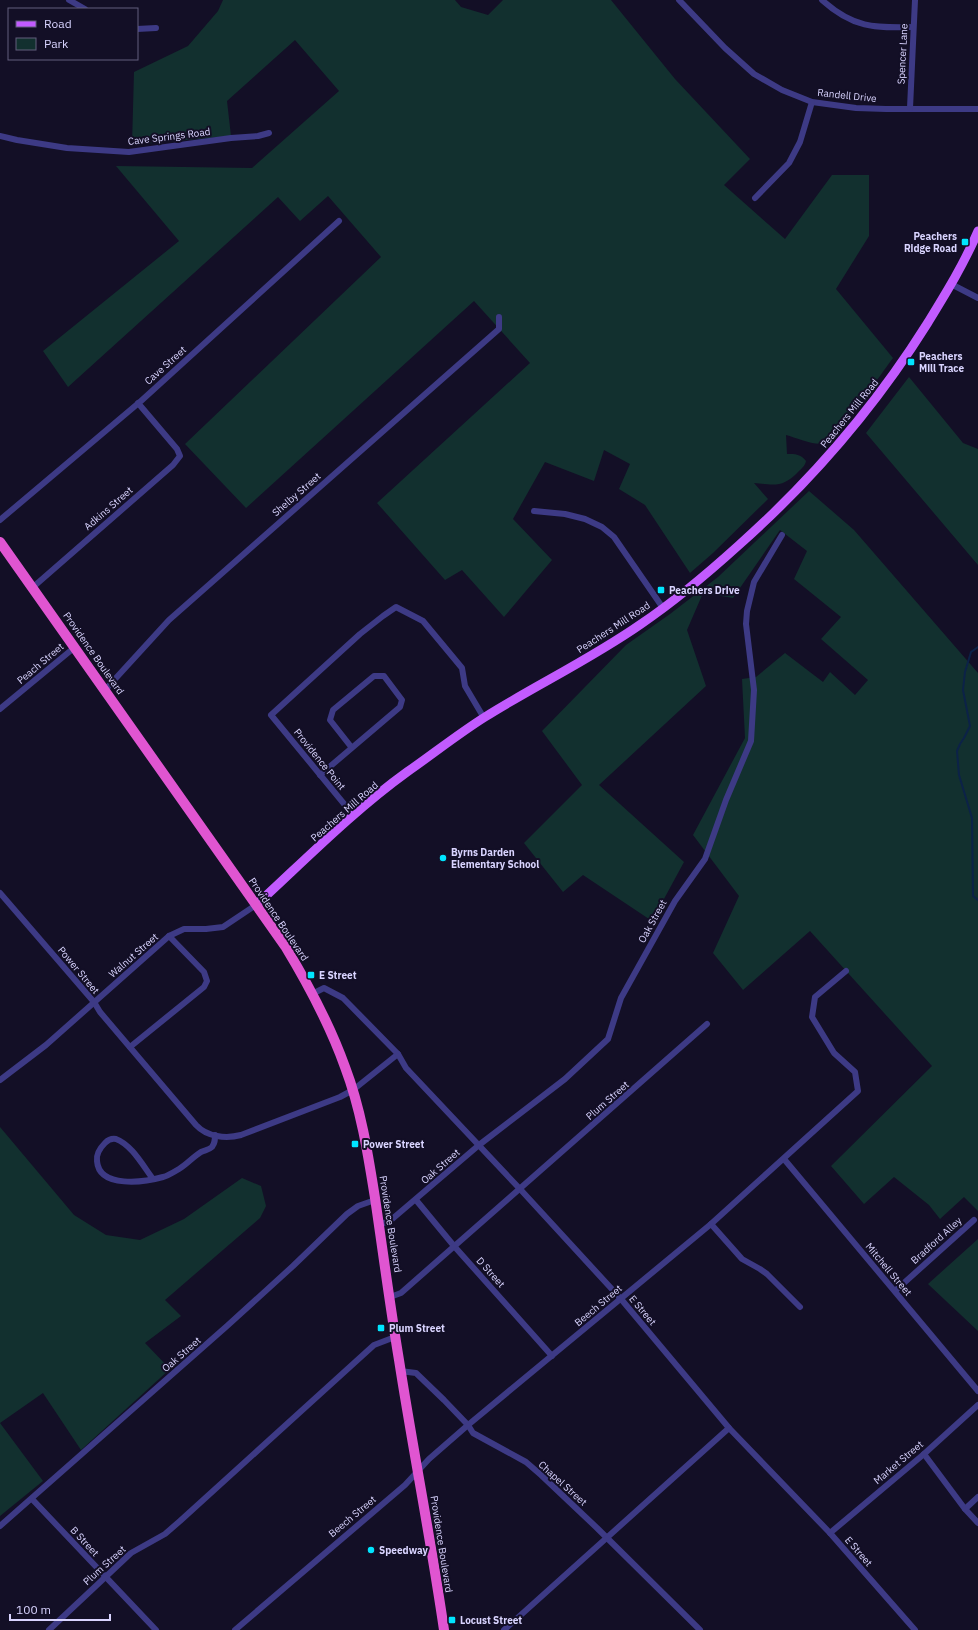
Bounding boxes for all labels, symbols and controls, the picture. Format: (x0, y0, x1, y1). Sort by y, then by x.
legend (8, 8, 138, 60)
text: Road (44, 16, 72, 31)
street label: Spencer Lane (894, 23, 911, 85)
text: Park (44, 36, 69, 51)
street label: Randell Drive (817, 86, 878, 105)
street label: Cave Springs Road (127, 125, 211, 148)
place label: Peachers Ridge Road (904, 230, 957, 255)
marker: Peachers Ridge Road (960, 237, 970, 247)
street label: Cave Street (142, 343, 189, 387)
place label: Peachers Mill Trace (919, 350, 964, 375)
marker: Peachers Mill Trace (906, 357, 916, 367)
street label: Peachers Mill Road (818, 376, 881, 450)
street label: Shelby Street (269, 469, 324, 519)
street label: Adkins Street (81, 483, 136, 533)
place label: Peachers Drive (669, 584, 740, 597)
marker: Peachers Drive (656, 585, 666, 595)
street label: Peachers Mill Road (574, 599, 653, 656)
street label: Providence Boulevard (60, 609, 127, 697)
street label: Peach Street (14, 640, 67, 687)
street label: Providence Point (291, 726, 349, 793)
street label: Peachers Mill Road (308, 779, 381, 844)
place label: Byrns Darden Elementary School (451, 846, 539, 871)
marker: Byrns Darden Elementary School (438, 853, 448, 863)
street label: Providence Boulevard (246, 875, 311, 963)
street label: Oak Street (635, 897, 670, 945)
street label: Walnut Street (106, 930, 161, 980)
street label: Power Street (55, 944, 103, 997)
place label: E Street (319, 969, 357, 982)
marker: E Street (306, 970, 316, 980)
street label: Plum Street (583, 1078, 632, 1123)
place label: Power Street (363, 1138, 424, 1151)
marker: Power Street (350, 1139, 360, 1149)
street label: Oak Street (418, 1146, 463, 1187)
street label: Providence Boulevard (376, 1175, 405, 1273)
street label: Bradford Alley (908, 1214, 965, 1267)
street label: Mitchell Street (863, 1240, 915, 1299)
street label: D Street (474, 1254, 508, 1291)
street label: Beech Street (572, 1281, 625, 1329)
street label: E Street (626, 1292, 659, 1329)
place label: Plum Street (389, 1322, 445, 1335)
marker: Plum Street (376, 1323, 386, 1333)
street label: Oak Street (159, 1334, 204, 1375)
street label: Market Street (871, 1437, 926, 1487)
street label: Chapel Street (536, 1458, 590, 1509)
street label: Beech Street (326, 1492, 379, 1540)
street label: Providence Boulevard (427, 1495, 456, 1593)
street label: B Street (67, 1524, 102, 1559)
street label: E Street (842, 1534, 876, 1569)
street label: Plum Street (80, 1542, 129, 1588)
place label: Speedway (379, 1544, 429, 1557)
marker: Speedway (366, 1545, 376, 1555)
scale bar (10, 1596, 110, 1622)
text: 100 m (16, 1602, 51, 1617)
place label: Locust Street (460, 1614, 522, 1627)
marker: Locust Street (447, 1615, 457, 1625)

